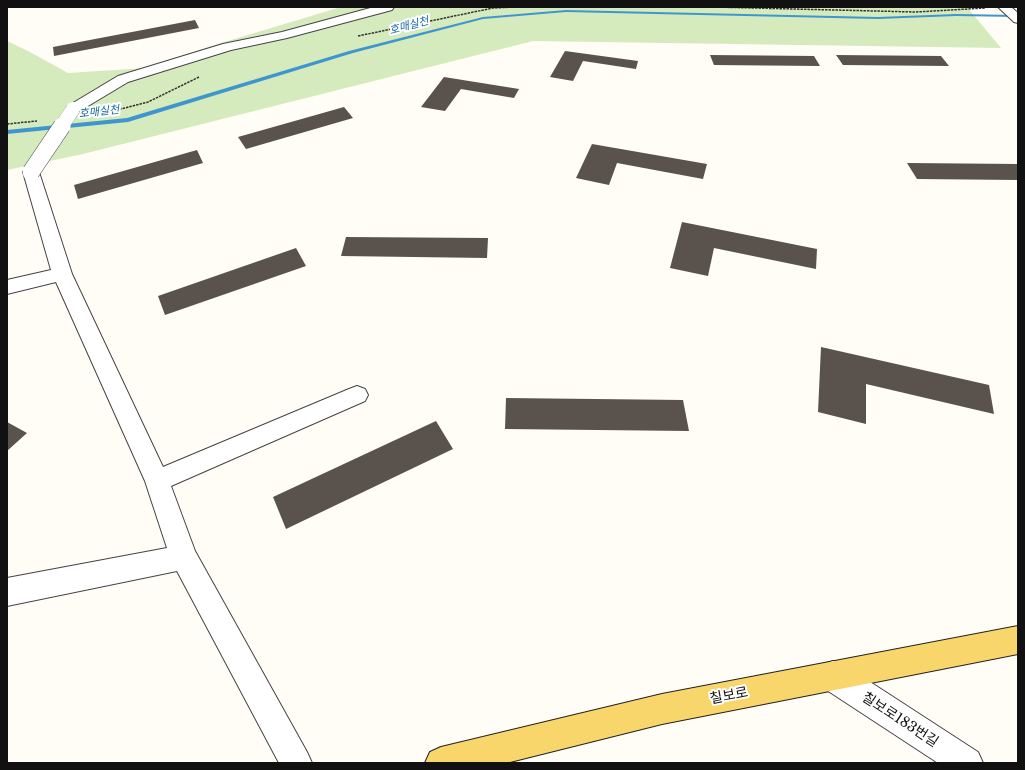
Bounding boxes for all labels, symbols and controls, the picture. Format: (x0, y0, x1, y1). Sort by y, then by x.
water label: 호매실천 (388, 14, 430, 38)
water label: 호매실천 (78, 103, 120, 121)
street label: 칠보로 (708, 684, 750, 708)
street label: 칠보로183번길 (859, 689, 941, 751)

